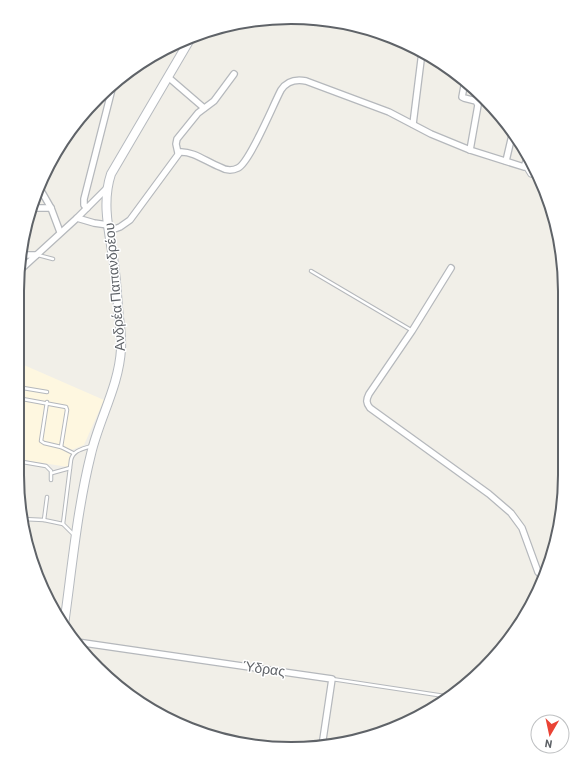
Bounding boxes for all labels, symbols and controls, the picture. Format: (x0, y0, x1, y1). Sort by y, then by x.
street label: Ανδρέα Παπανδρέου (100, 222, 128, 352)
street label: Ύδρας (242, 657, 287, 679)
north arrow (530, 714, 570, 754)
text: N (544, 737, 553, 751)

